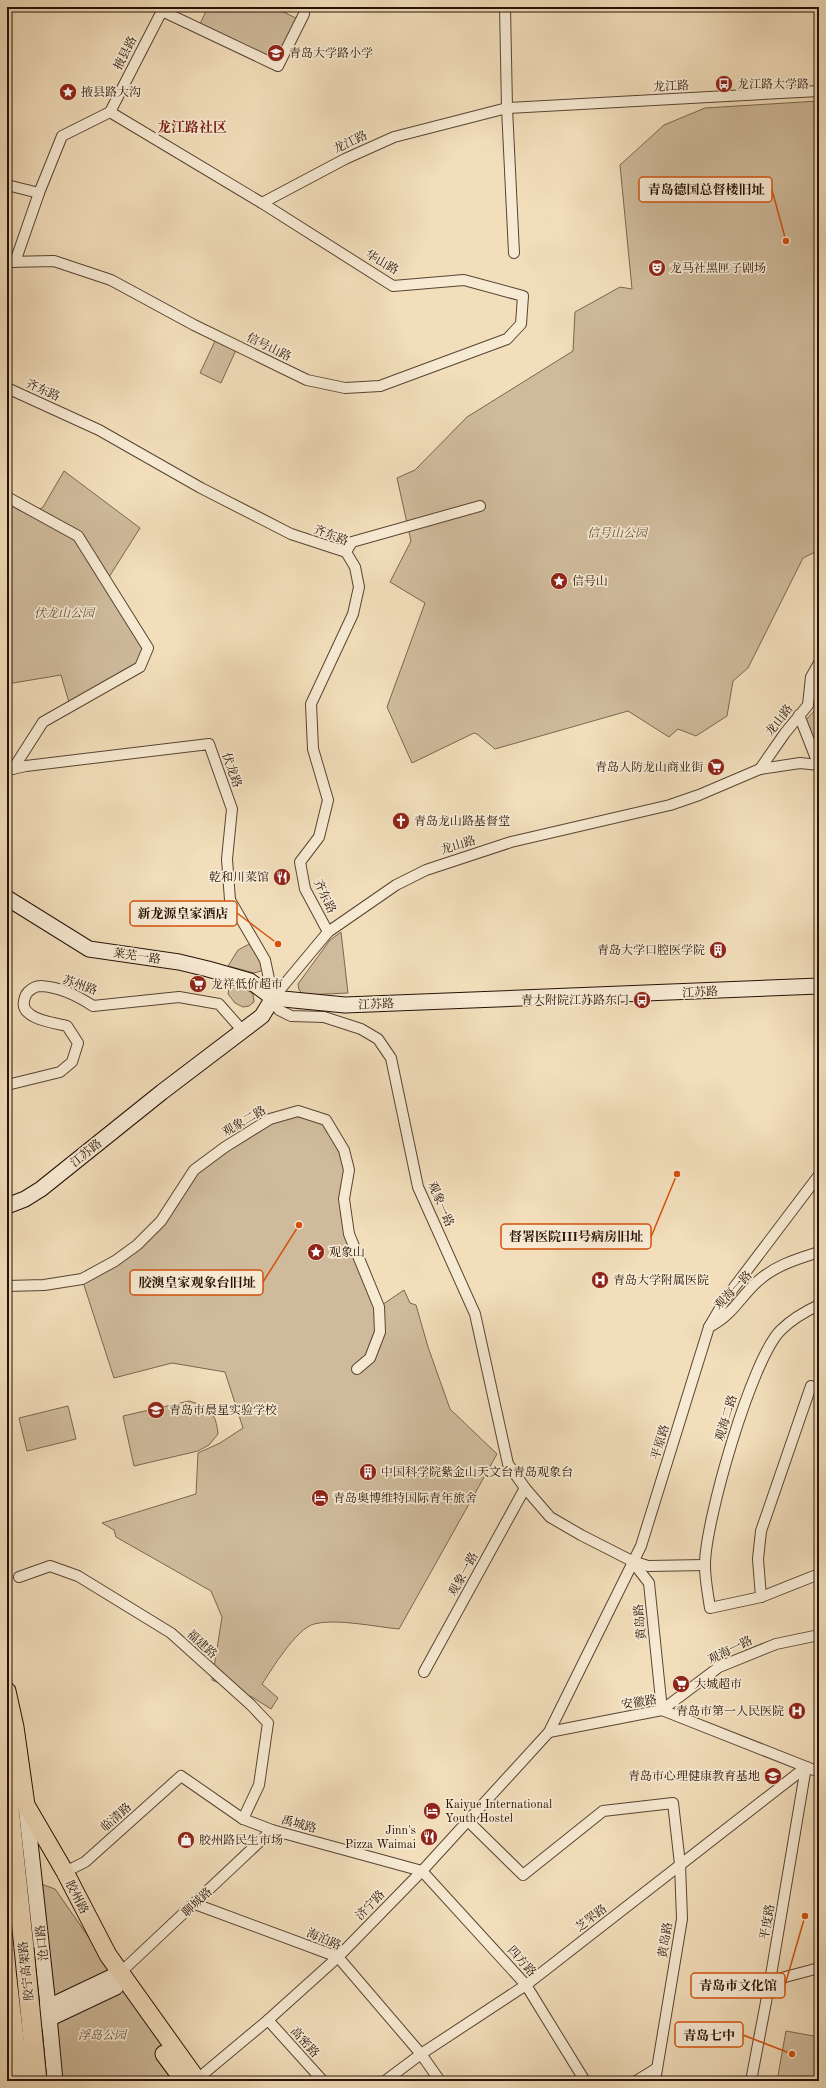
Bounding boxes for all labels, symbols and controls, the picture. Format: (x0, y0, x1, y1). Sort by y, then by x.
street label: 掖县路 (111, 34, 139, 72)
school or university icon: 青岛大学路小学 (266, 43, 286, 63)
place label: 青岛大学路小学 (289, 46, 373, 60)
bus stop icon: 龙江路大学路 (714, 74, 734, 94)
place label: 龙江路大学路 (737, 77, 809, 91)
street label: 龙江路 (653, 78, 689, 94)
place icon: 掖县路大沟 (58, 82, 78, 102)
place label: 掖县路大沟 (81, 85, 141, 99)
district label: 龙江路社区 (157, 119, 227, 135)
street label: 龙江路 (331, 128, 369, 156)
callout: 青岛德国总督楼旧址 (639, 177, 772, 202)
text: 青岛德国总督楼旧址 (647, 182, 765, 197)
street label: 华山路 (363, 247, 401, 277)
theatre icon: 龙马社黑匣子剧场 (647, 258, 667, 278)
place label: 龙马社黑匣子剧场 (670, 261, 766, 275)
street label: 信号山路 (244, 330, 294, 364)
street label: 齐东路 (24, 376, 62, 404)
street label: 齐东路 (312, 522, 350, 548)
park label: 信号山公园 (587, 526, 649, 540)
place icon: 信号山 (549, 571, 569, 591)
place label: 信号山 (572, 574, 608, 588)
park label: 伏龙山公园 (34, 606, 96, 620)
street label: 龙山路 (762, 702, 796, 738)
street label: 伏龙路 (220, 751, 244, 789)
supermarket icon: 青岛人防龙山商业街 (706, 757, 726, 777)
place label: 青岛人防龙山商业街 (595, 760, 704, 774)
church icon: 青岛龙山路基督堂 (391, 811, 411, 831)
place label: 青岛龙山路基督堂 (414, 814, 510, 828)
street label: 龙山路 (439, 833, 477, 857)
restaurant icon: 乾和川菜馆 (272, 867, 292, 887)
place label: 乾和川菜馆 (209, 870, 269, 884)
street label: 齐东路 (311, 877, 339, 915)
callout: 新龙源皇家酒店 (130, 901, 237, 926)
text: 新龙源皇家酒店 (137, 906, 229, 921)
building icon: 青岛大学口腔医学院 (708, 940, 728, 960)
place label: 青岛大学口腔医学院 (597, 943, 705, 957)
street label: 莱芜一路 (112, 946, 162, 966)
street label: 苏州路 (61, 973, 99, 997)
supermarket icon: 龙祥低价超市 (188, 974, 208, 994)
place label: 龙祥低价超市 (211, 977, 283, 991)
street label: 江苏路 (682, 984, 718, 1000)
bus stop icon: 青大附院江苏路东门 (632, 990, 652, 1010)
place label: 青大附院江苏路东门 (521, 993, 629, 1007)
street label: 江苏路 (358, 996, 394, 1012)
street label: 观象二路 (220, 1103, 268, 1139)
street label: 江苏路 (68, 1136, 104, 1170)
street label: 观象一路 (425, 1179, 457, 1229)
callout: 督署医院III号病房旧址 (501, 1224, 651, 1249)
text: 督署医院III号病房旧址 (509, 1229, 644, 1244)
place icon: 观象山 (306, 1242, 326, 1262)
place label: 观象山 (329, 1245, 365, 1259)
street label: 观海一路 (711, 1268, 755, 1312)
callout: 胶澳皇家观象台旧址 (130, 1270, 263, 1295)
hospital icon: 青岛大学附属医院 (590, 1270, 610, 1290)
place label: 青岛大学附属医院 (613, 1273, 709, 1287)
text: 胶澳皇家观象台旧址 (138, 1275, 256, 1290)
street label: 观海二路 (712, 1393, 740, 1443)
school or university icon: 青岛市晨星实验学校 (146, 1400, 166, 1420)
place label: 青岛市晨星实验学校 (169, 1403, 277, 1417)
street label: 平原路 (648, 1423, 672, 1461)
building icon: 中国科学院紫金山天文台青岛观象台 (358, 1462, 378, 1482)
place label: 中国科学院紫金山天文台青岛观象台 (381, 1465, 573, 1479)
hotel icon: 青岛奥博维特国际青年旅舍 (310, 1488, 330, 1508)
place label: 青岛奥博维特国际青年旅舍 (333, 1491, 477, 1505)
street label: 观象一路 (445, 1550, 481, 1598)
street label: 黄岛路 (631, 1603, 649, 1641)
street label: 福建路 (184, 1627, 220, 1661)
street label: 观海一路 (705, 1633, 755, 1667)
supermarket icon: 大城超市 (671, 1674, 691, 1694)
place label: 大城超市 (694, 1677, 742, 1691)
street label: 安徽路 (620, 1692, 658, 1712)
hospital icon: 青岛市第一人民医院 (787, 1701, 807, 1721)
place label: 青岛市第一人民医院 (676, 1704, 784, 1718)
school or university icon: 青岛市心理健康教育基地 (763, 1766, 783, 1786)
place label: 青岛市心理健康教育基地 (628, 1769, 760, 1783)
place label: Kaiyue International Youth Hostel (445, 1799, 552, 1825)
street label: 临清路 (98, 1800, 134, 1834)
hotel icon: Kaiyue International Youth Hostel (422, 1801, 442, 1821)
street label: 禹城路 (280, 1813, 318, 1835)
place label: Jinn's Pizza Waimai (345, 1825, 416, 1851)
restaurant icon: Jinn's Pizza Waimai (419, 1827, 439, 1847)
shop icon: 胶州路民生市场 (176, 1830, 196, 1850)
place label: 胶州路民生市场 (199, 1833, 283, 1847)
street label: 胶州路 (63, 1878, 91, 1916)
street label: 聊城路 (179, 1885, 215, 1919)
street label: 济宁路 (352, 1887, 388, 1923)
street label: 芝罘路 (573, 1901, 609, 1935)
street label: 平度路 (757, 1903, 777, 1941)
street label: 黄岛路 (655, 1921, 675, 1959)
street label: 沧口路 (33, 1924, 51, 1962)
street label: 海泊路 (305, 1926, 343, 1952)
street label: 胶宁高架路 (16, 1940, 36, 2002)
street label: 四方路 (505, 1943, 539, 1979)
callout: 青岛市文化馆 (691, 1973, 785, 1998)
text: 青岛市文化馆 (699, 1978, 777, 1993)
callout: 青岛七中 (675, 2022, 743, 2047)
street label: 高密路 (288, 2024, 322, 2060)
park label: 浮岛公园 (78, 2028, 128, 2042)
text: 青岛七中 (683, 2028, 735, 2043)

